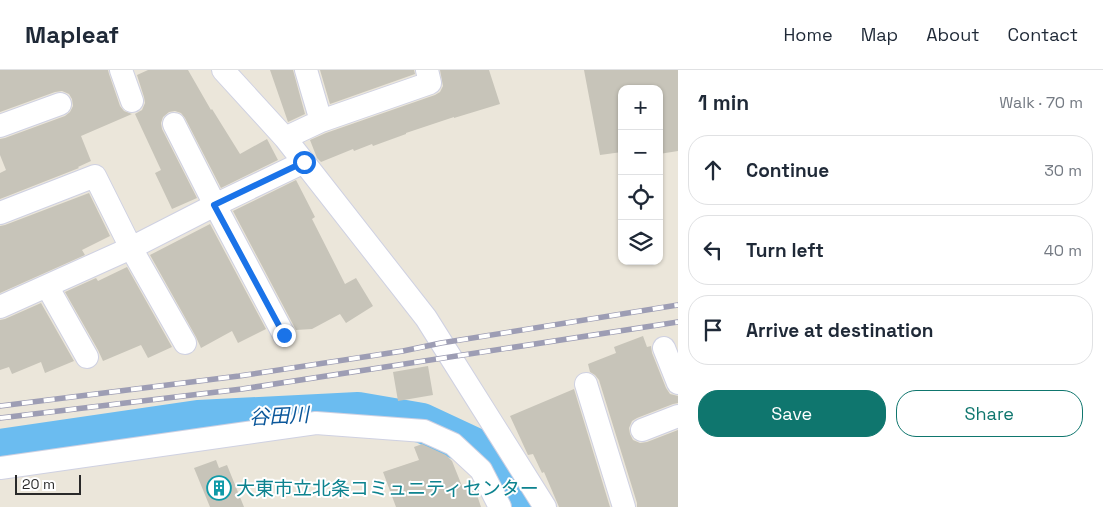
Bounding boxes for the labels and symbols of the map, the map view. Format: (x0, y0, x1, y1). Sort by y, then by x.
route start (293, 151, 316, 174)
route end (273, 324, 296, 347)
water label: 谷田川 (248, 401, 312, 431)
scale bar (15, 472, 81, 495)
building icon: 大東市立北条コミュニティセンター (206, 475, 232, 501)
place label: 大東市立北条コミュニティセンター (236, 476, 539, 501)

